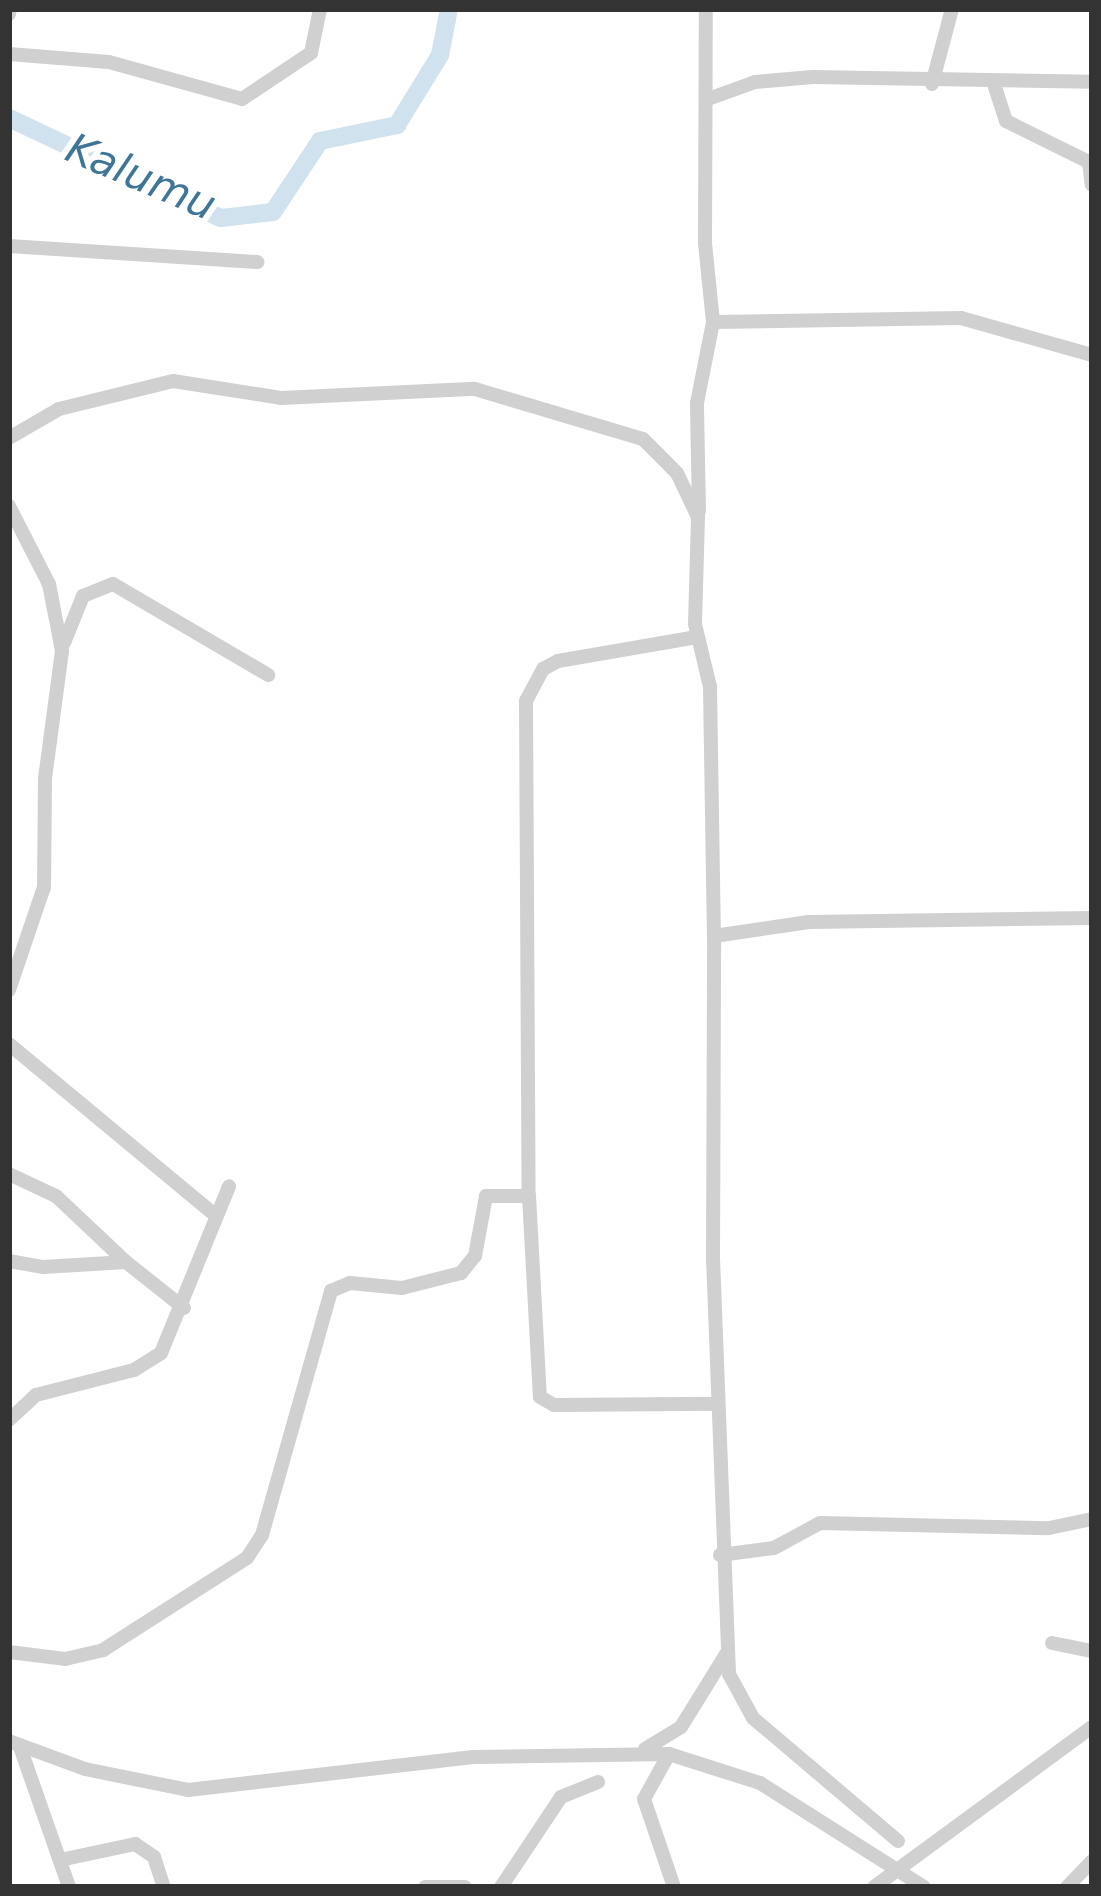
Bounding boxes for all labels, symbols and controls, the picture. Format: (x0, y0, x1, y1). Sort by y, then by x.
water label: Kalumu (59, 123, 223, 231)

